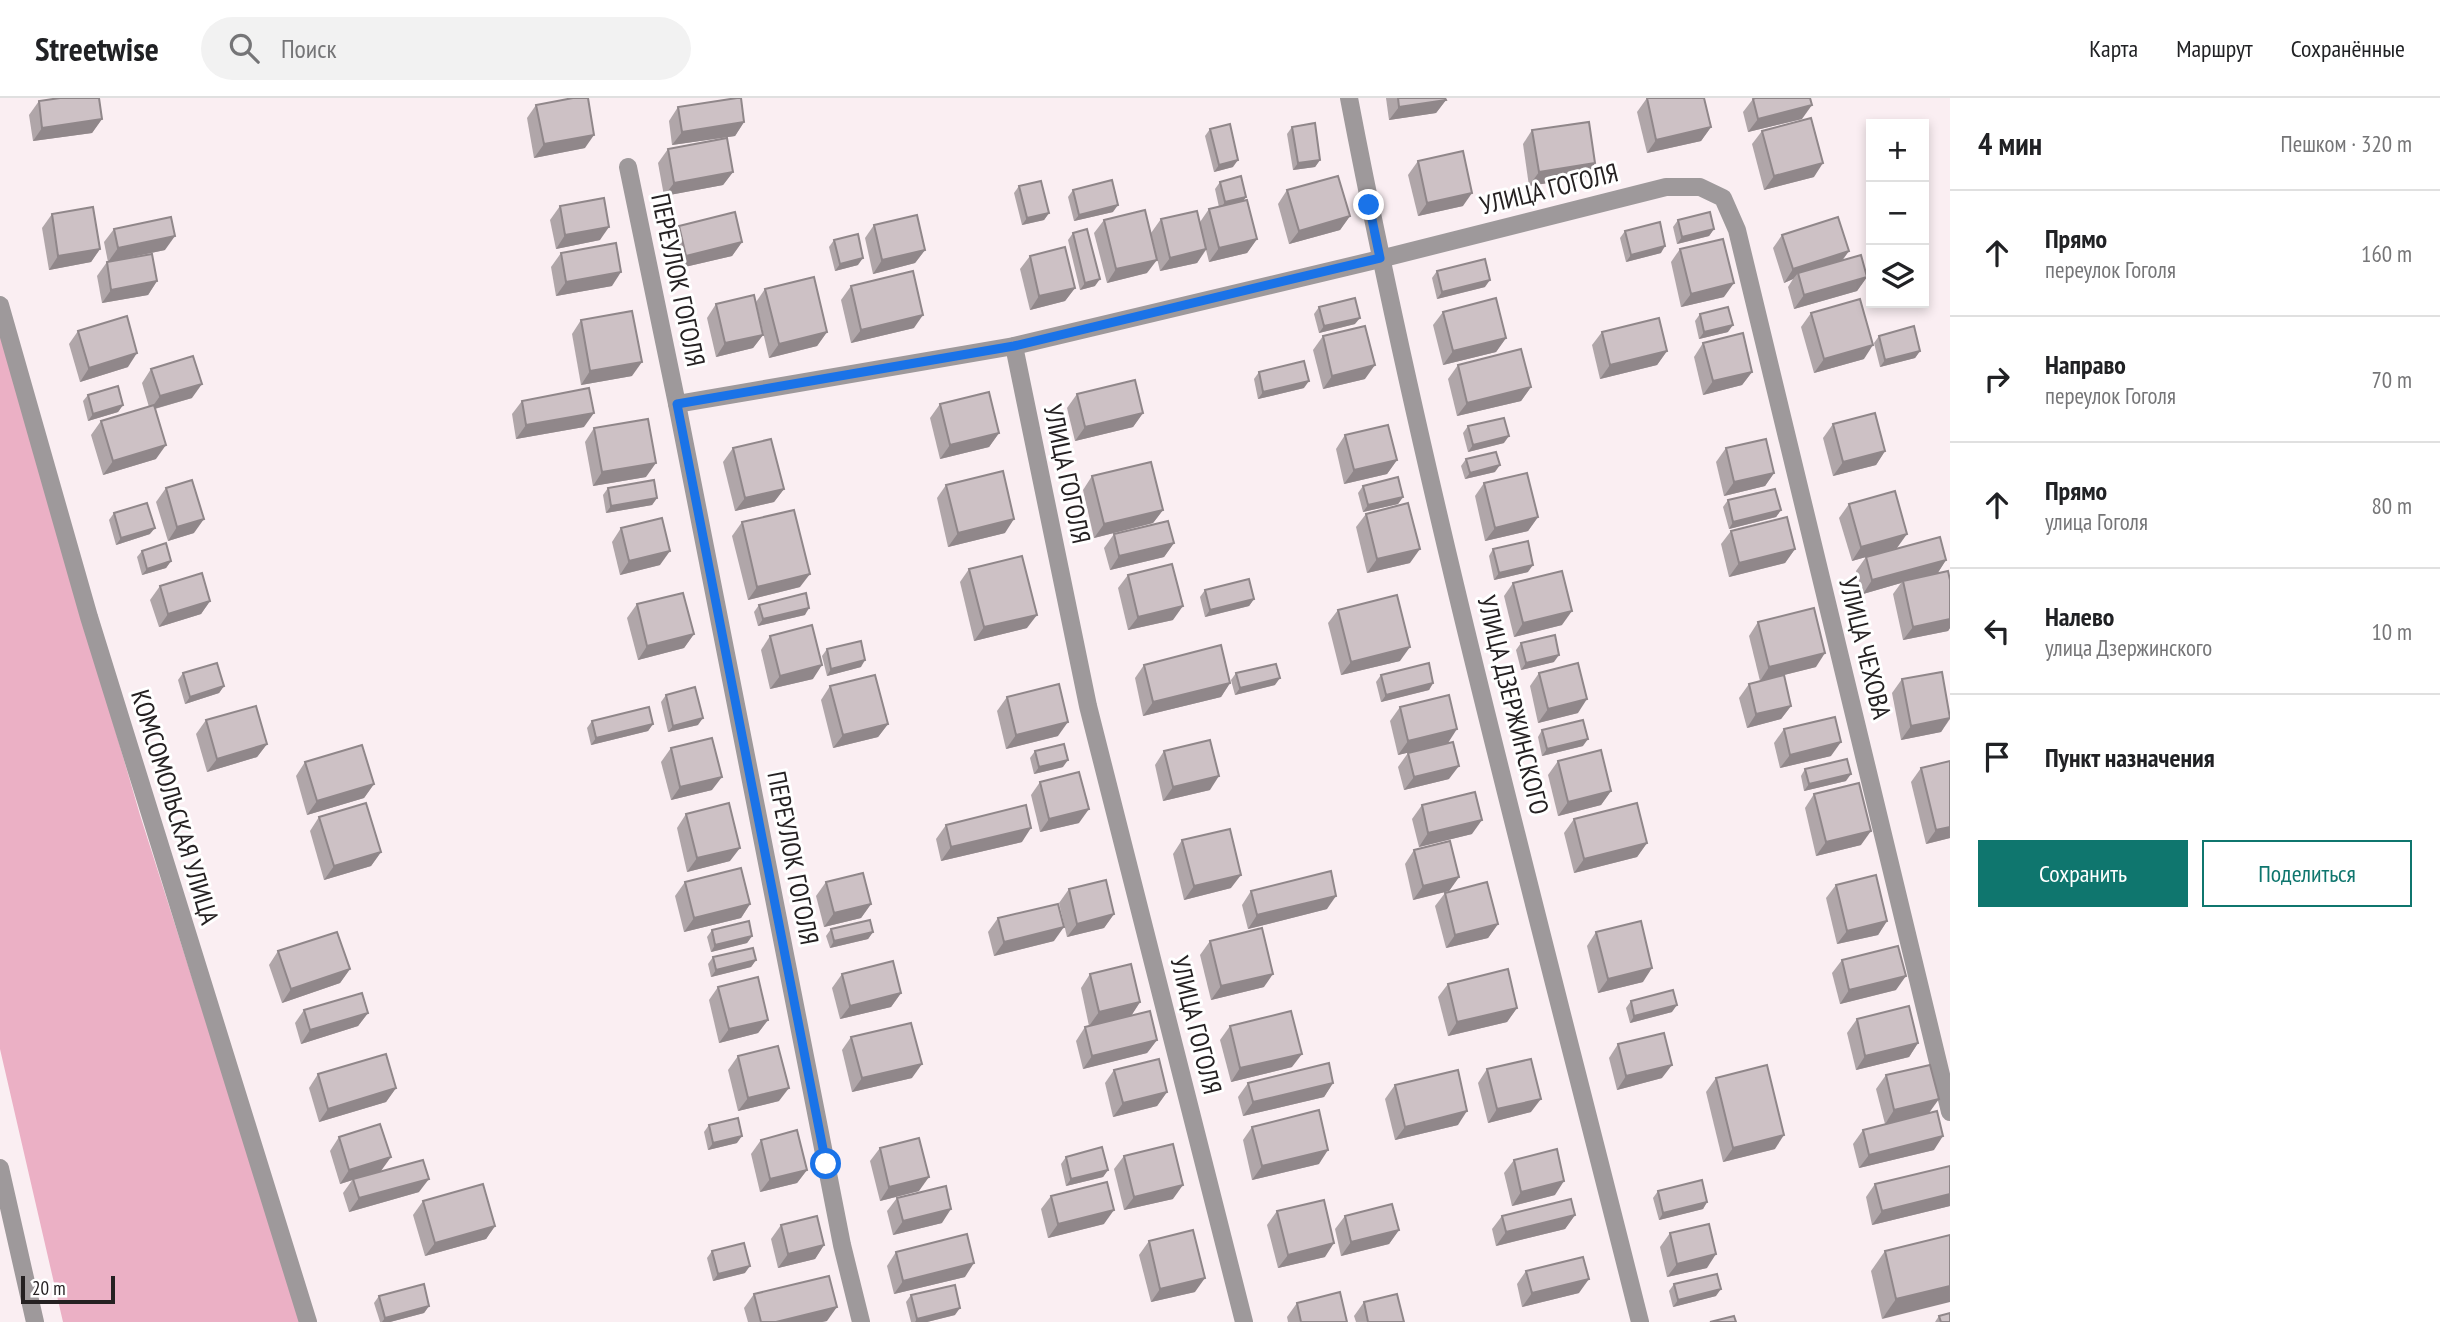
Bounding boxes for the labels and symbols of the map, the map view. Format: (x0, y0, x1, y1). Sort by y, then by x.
street label: УЛИЦА ГОГОЛЯ (1476, 155, 1621, 222)
route end (1353, 189, 1384, 220)
street label: ПЕРЕУЛОК ГОГОЛЯ (644, 190, 713, 369)
street label: УЛИЦА ГОГОЛЯ (1037, 401, 1098, 546)
street label: УЛИЦА ЧЕХОВА (1832, 574, 1899, 723)
street label: УЛИЦА ДЗЕРЖИНСКОГО (1470, 592, 1557, 818)
street label: КОМСОМОЛЬСКАЯ УЛИЦА (124, 686, 227, 929)
street label: ПЕРЕУЛОК ГОГОЛЯ (760, 768, 826, 947)
street label: УЛИЦА ГОГОЛЯ (1163, 952, 1230, 1097)
route start (810, 1148, 841, 1179)
scale bar (21, 1273, 116, 1305)

